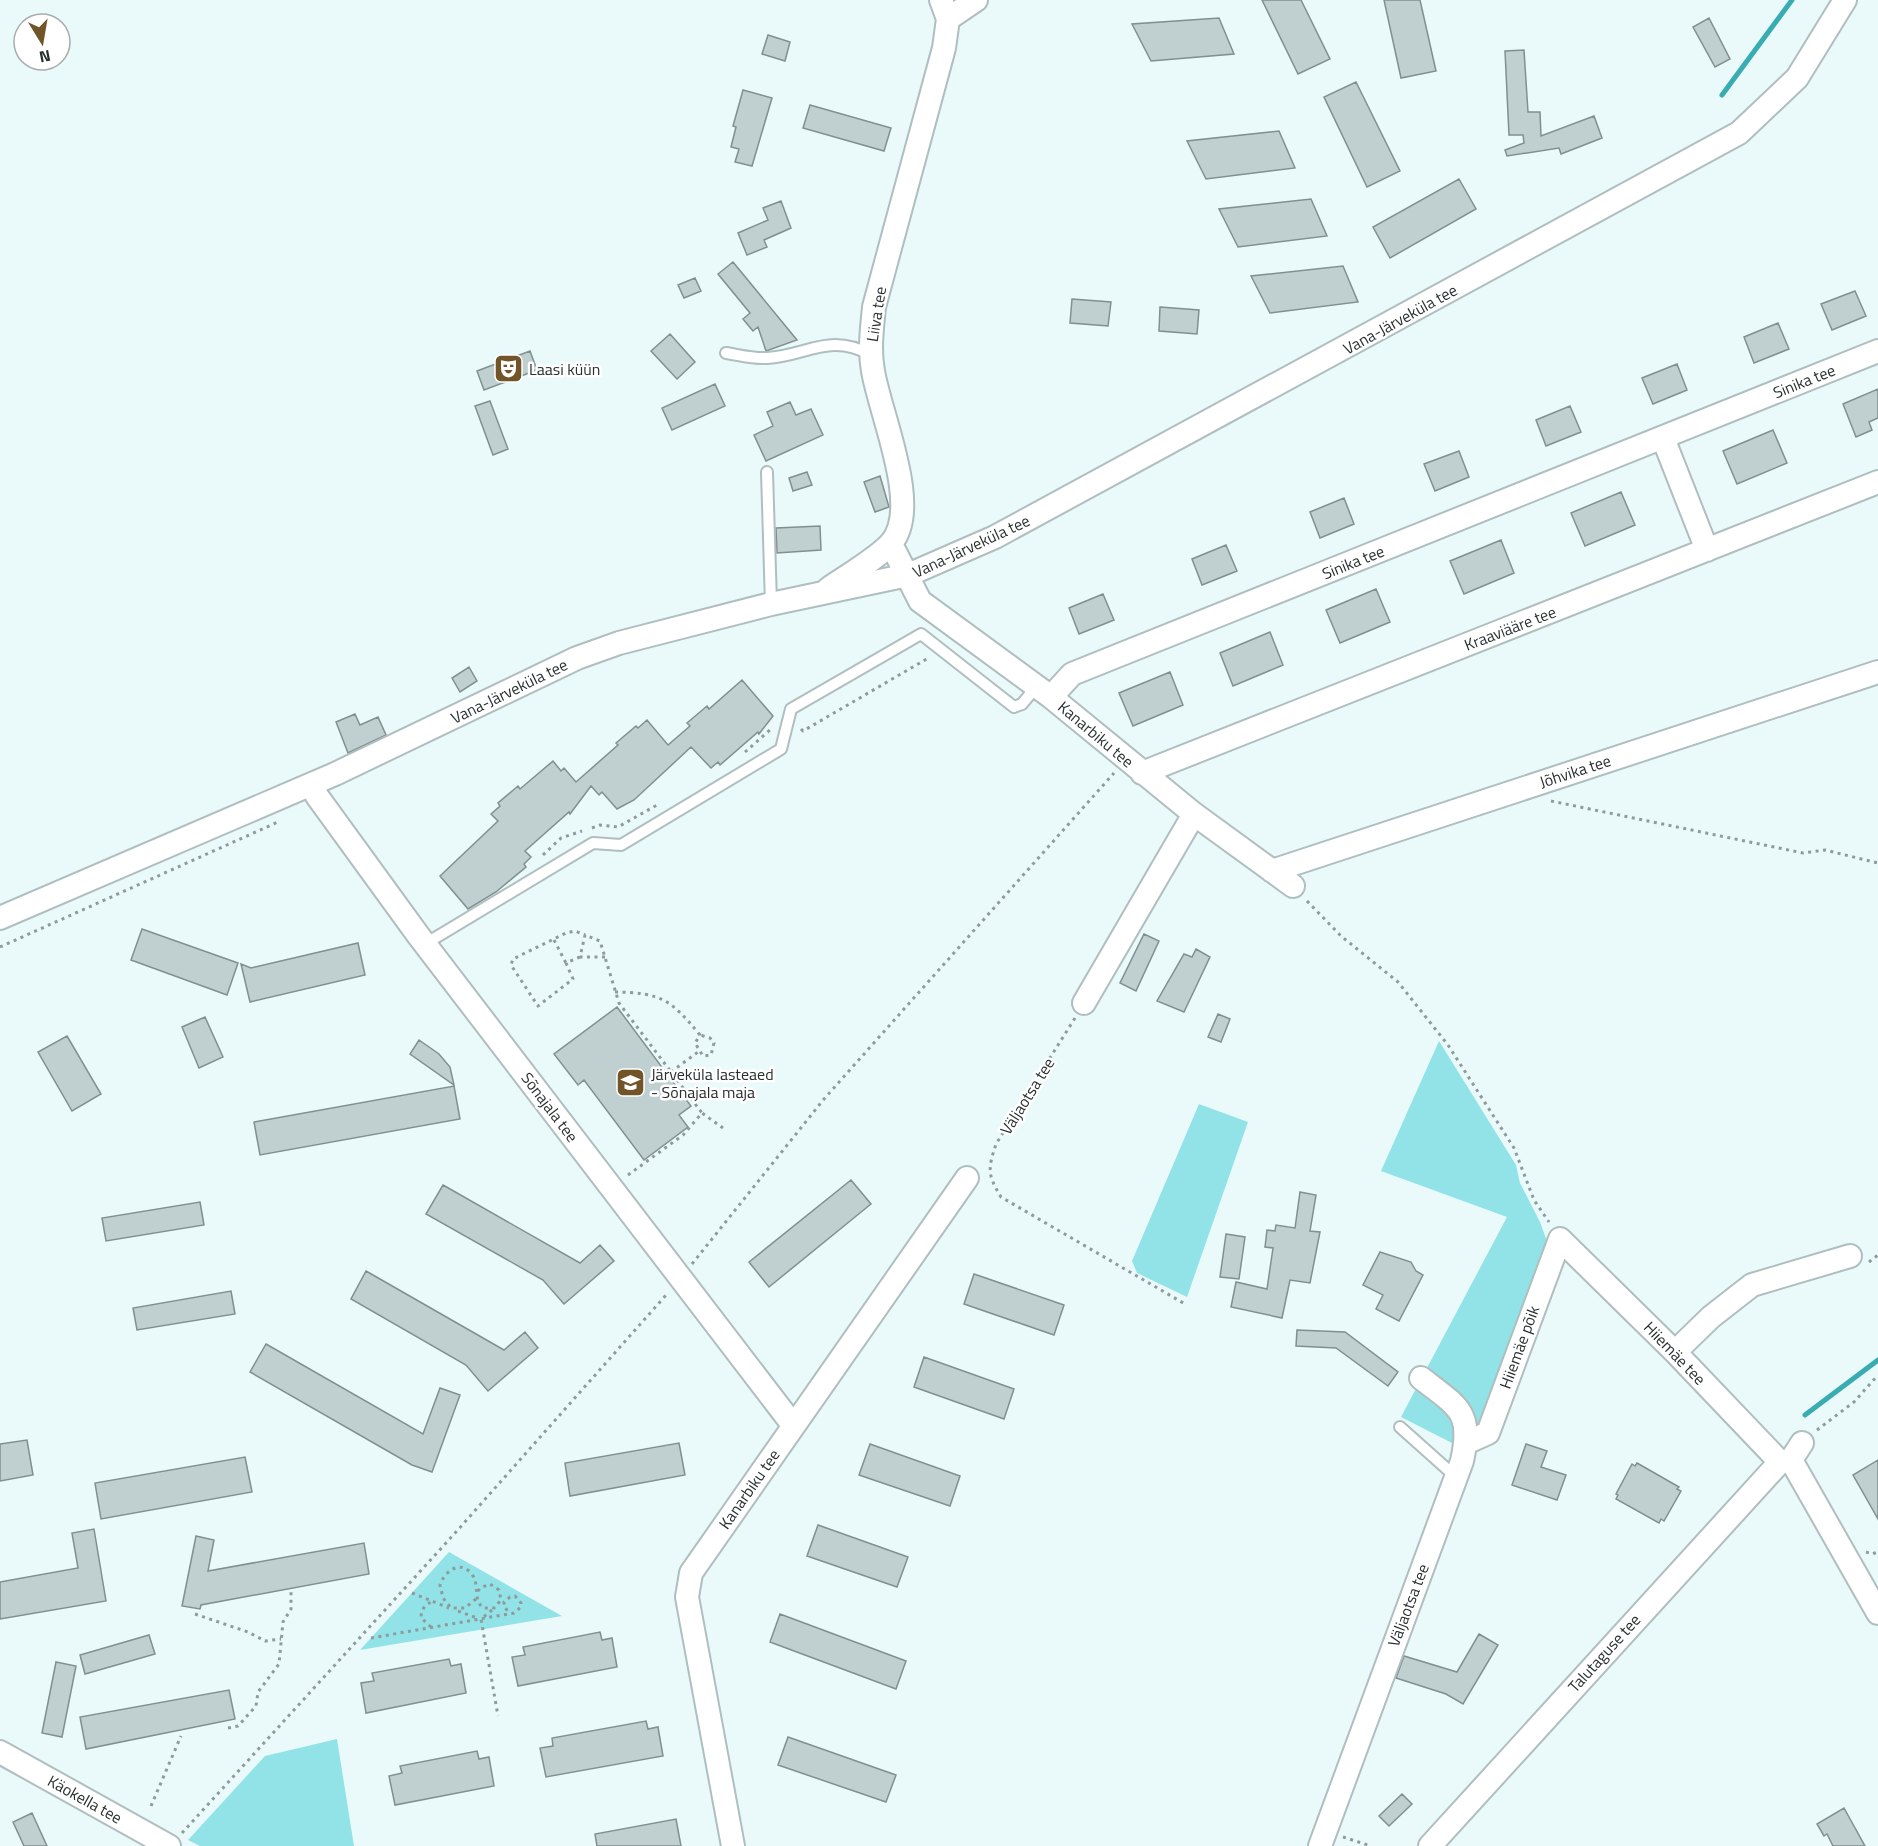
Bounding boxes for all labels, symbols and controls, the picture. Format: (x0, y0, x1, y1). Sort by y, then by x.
north arrow (12, 12, 72, 72)
text: N (37, 44, 53, 70)
street label: Vana-Järveküla tee (1339, 278, 1461, 360)
street label: Liiva tee (860, 285, 892, 343)
theatre icon: Laasi küün (492, 353, 524, 385)
place label: Laasi küün (529, 357, 600, 381)
street label: Sinika tee (1769, 358, 1839, 404)
street label: Vana-Järveküla tee (908, 508, 1034, 584)
street label: Sinika tee (1318, 539, 1388, 585)
street label: Kraaviääre tee (1461, 600, 1559, 656)
street label: Vana-Järveküla tee (447, 652, 571, 730)
street label: Kanarbiku tee (1053, 695, 1139, 773)
street label: Jõhvika tee (1536, 748, 1614, 794)
street label: Väljaotsa tee (994, 1053, 1060, 1139)
place label: Järveküla lasteaed - Sõnajala maja (651, 1062, 774, 1104)
street label: Sõnajala tee (516, 1067, 584, 1147)
school or university icon: Järveküla lasteaed - Sõnajala maja (614, 1067, 646, 1099)
street label: Hiiemäe põik (1493, 1302, 1545, 1392)
street label: Hiiemäe tee (1638, 1316, 1712, 1390)
street label: Kanarbiku tee (713, 1444, 785, 1534)
street label: Väljaotsa tee (1381, 1560, 1435, 1650)
street label: Talutaguse tee (1562, 1608, 1646, 1698)
street label: Käokella tee (43, 1769, 127, 1829)

